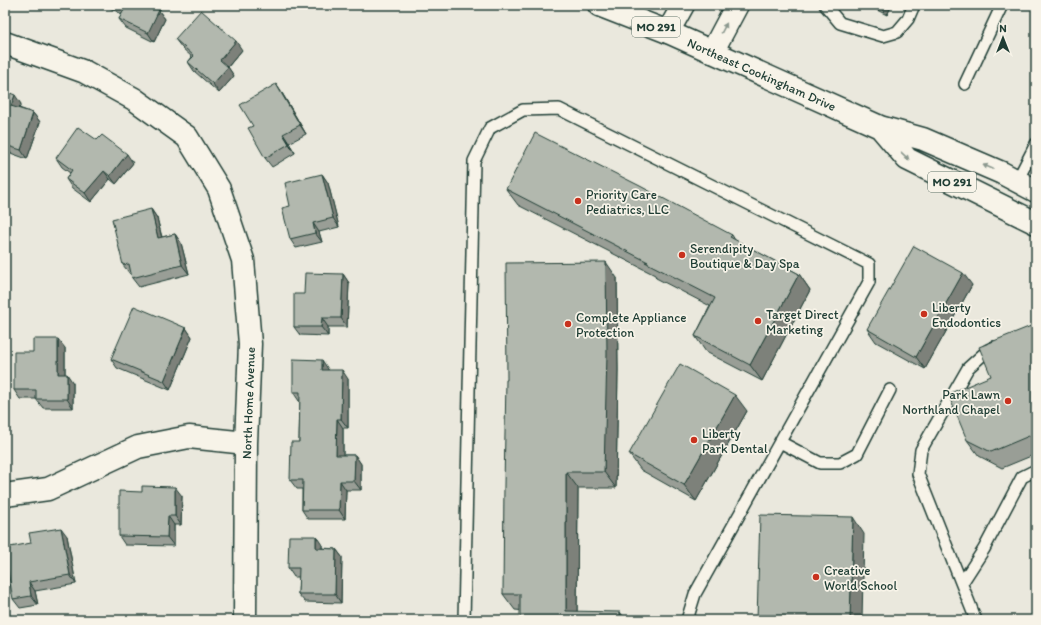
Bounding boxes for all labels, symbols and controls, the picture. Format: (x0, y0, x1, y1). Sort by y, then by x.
road number: MO 291 (632, 17, 680, 37)
north arrow (983, 18, 1023, 58)
text: N (999, 22, 1007, 35)
one-way arrow (721, 23, 728, 34)
street label: Northeast Cookingham Drive (685, 35, 838, 114)
one-way arrow (900, 151, 910, 161)
one-way arrow (982, 164, 994, 170)
road number: MO 291 (928, 172, 976, 192)
place label: Priority Care Pediatrics, LLC (586, 187, 669, 217)
marker: Priority Care Pediatrics, LLC (573, 196, 583, 206)
place label: Serendipity Boutique & Day Spa (690, 241, 800, 271)
marker: Serendipity Boutique & Day Spa (677, 250, 687, 260)
place label: Liberty Endodontics (932, 300, 1001, 330)
place label: Target Direct Marketing (766, 307, 839, 337)
marker: Liberty Endodontics (919, 309, 929, 319)
place label: Complete Appliance Protection (576, 310, 687, 340)
marker: Target Direct Marketing (753, 316, 763, 326)
marker: Complete Appliance Protection (563, 319, 573, 329)
street label: North Home Avenue (239, 347, 258, 459)
place label: Park Lawn Northland Chapel (902, 387, 1001, 417)
marker: Park Lawn Northland Chapel (1003, 396, 1013, 406)
place label: Liberty Park Dental (702, 426, 768, 456)
marker: Liberty Park Dental (689, 435, 699, 445)
place label: Creative World School (824, 563, 897, 593)
marker: Creative World School (811, 572, 821, 582)

